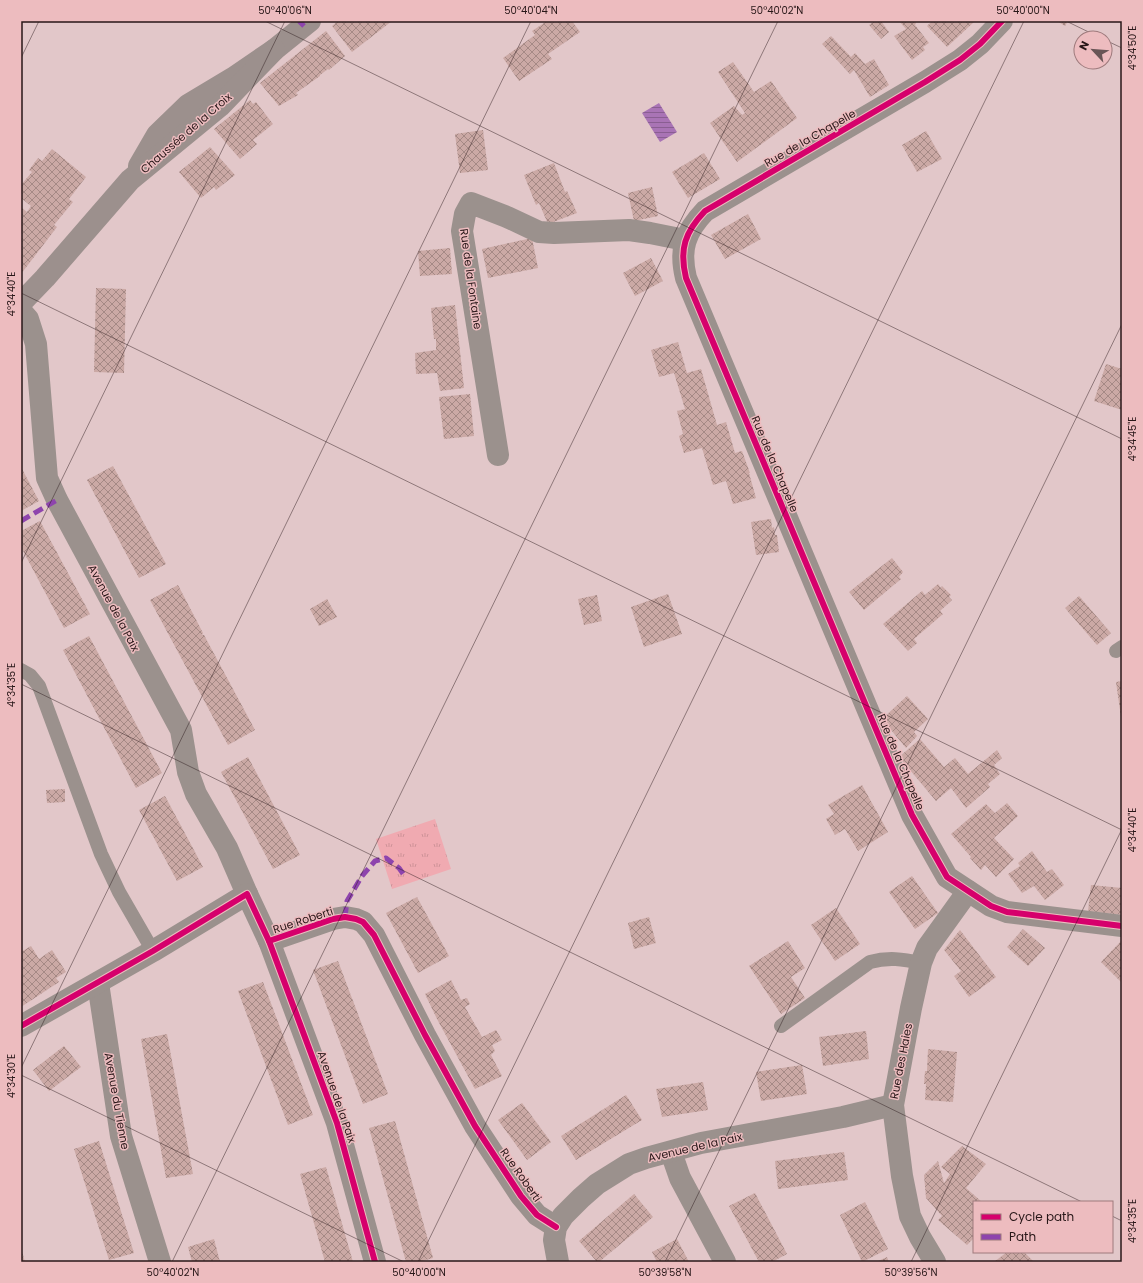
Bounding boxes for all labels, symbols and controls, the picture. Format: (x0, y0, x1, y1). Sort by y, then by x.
text: 50°40'06"N (258, 3, 312, 18)
text: 50°40'04"N (504, 3, 558, 18)
text: 50°40'02"N (751, 3, 803, 18)
text: 50°40'00"N (996, 3, 1050, 18)
text: 4°34'50"E (1125, 26, 1140, 70)
north arrow (1073, 30, 1113, 70)
text: N (1075, 38, 1093, 53)
street label: Chaussée de la Croix (137, 88, 236, 177)
street label: Rue de la Chapelle (761, 105, 859, 171)
street label: Rue de la Fontaine (456, 228, 486, 330)
text: 4°34'40"E (4, 272, 19, 316)
street label: Rue de la Chapelle (747, 413, 803, 515)
text: 4°34'45"E (1125, 417, 1140, 461)
street label: Avenue de la Paix (84, 562, 144, 655)
text: 4°34'35"E (4, 663, 19, 707)
street label: Rue de la Chapelle (873, 711, 929, 813)
text: 4°34'40"E (1125, 808, 1140, 852)
street label: Rue Roberti (271, 903, 335, 937)
street label: Rue des Haies (886, 1022, 916, 1100)
street label: Avenue de la Paix (314, 1049, 360, 1146)
street label: Avenue du Tienne (101, 1051, 133, 1151)
text: 4°34'30"E (4, 1054, 19, 1098)
street label: Avenue de la Paix (646, 1128, 744, 1166)
street label: Rue Roberti (497, 1145, 546, 1205)
text: 4°34'35"E (1125, 1199, 1140, 1243)
legend (973, 1201, 1113, 1253)
text: Cycle path (1009, 1208, 1074, 1225)
text: Path (1009, 1228, 1036, 1245)
text: 50°40'02"N (147, 1265, 199, 1280)
text: 50°40'00"N (392, 1265, 446, 1280)
text: 50°39'58"N (639, 1265, 691, 1280)
text: 50°39'56"N (884, 1265, 938, 1280)

